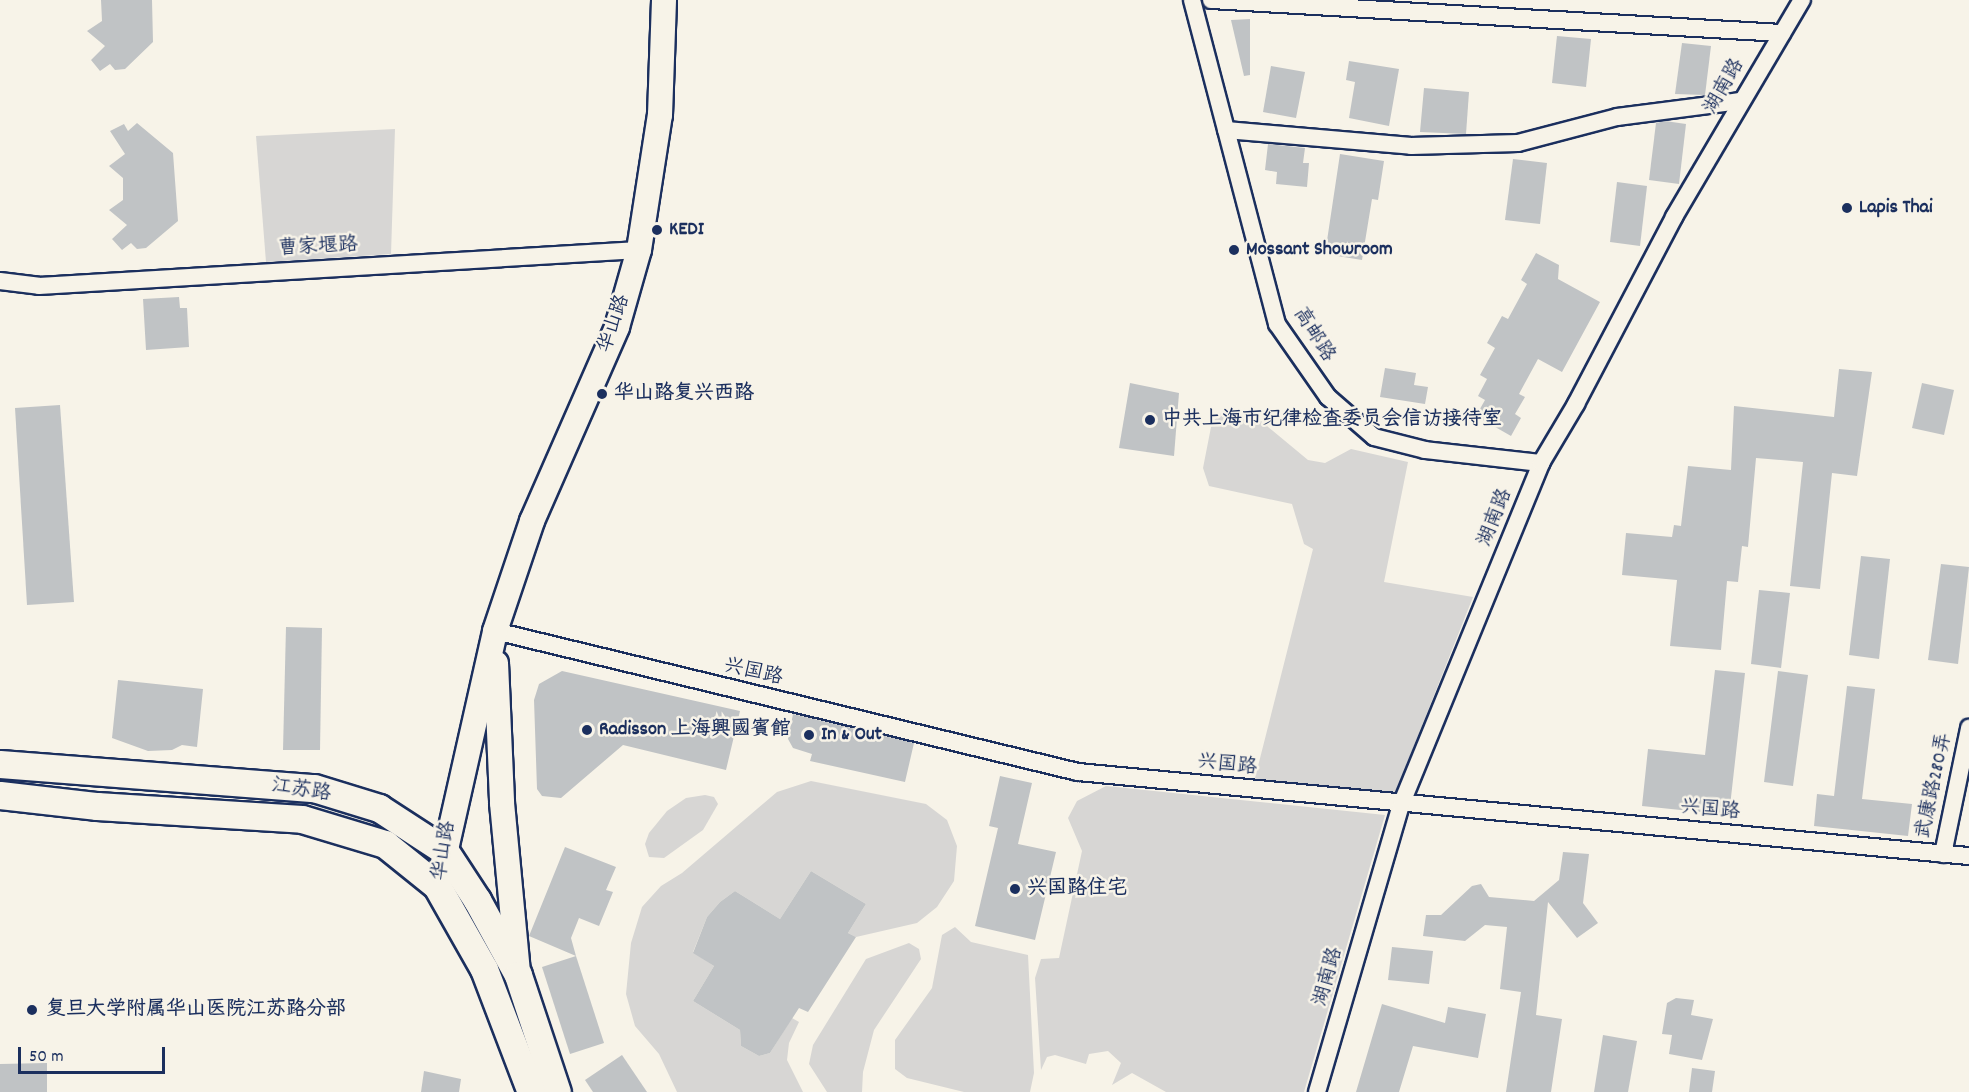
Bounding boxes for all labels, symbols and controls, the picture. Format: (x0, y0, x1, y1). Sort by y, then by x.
street label: 湖南路 (1700, 55, 1750, 119)
place label: Lapis Thai (1859, 196, 1933, 220)
marker: Lapis Thai (1840, 201, 1854, 215)
place label: KEDI (669, 218, 704, 242)
marker: KEDI (650, 223, 664, 237)
street label: 曹家堰路 (277, 234, 359, 262)
place label: Mossant Showroom (1246, 238, 1393, 262)
marker: Mossant Showroom (1227, 243, 1241, 257)
street label: 华山路 (594, 292, 636, 356)
street label: 高邮路 (1287, 303, 1339, 367)
place label: 华山路复兴西路 (614, 382, 754, 406)
marker: 华山路复兴西路 (595, 387, 609, 401)
place label: 中共上海市纪律检查委员会信访接待室 (1162, 408, 1502, 432)
marker: 中共上海市纪律检查委员会信访接待室 (1143, 413, 1157, 427)
street label: 湖南路 (1474, 486, 1518, 550)
street label: 兴国路 (721, 655, 785, 691)
place label: Radisson 上海興國賓館 (599, 718, 791, 742)
marker: Radisson 上海興國賓館 (580, 723, 594, 737)
place label: In & Out (821, 723, 882, 747)
marker: In & Out (802, 728, 816, 742)
street label: 武康路280弄 (1912, 731, 1958, 841)
street label: 兴国路 (1196, 751, 1258, 781)
street label: 江苏路 (269, 774, 333, 808)
street label: 兴国路 (1679, 796, 1741, 826)
street label: 华山路 (428, 819, 462, 883)
place label: 兴国路住宅 (1027, 877, 1127, 901)
marker: 兴国路住宅 (1008, 882, 1022, 896)
street label: 湖南路 (1309, 945, 1349, 1009)
place label: 复旦大学附属华山医院江苏路分部 (46, 998, 346, 1022)
marker: 复旦大学附属华山医院江苏路分部 (23, 1001, 41, 1019)
scale bar (21, 1035, 168, 1073)
text: 50 m (29, 1045, 64, 1070)

